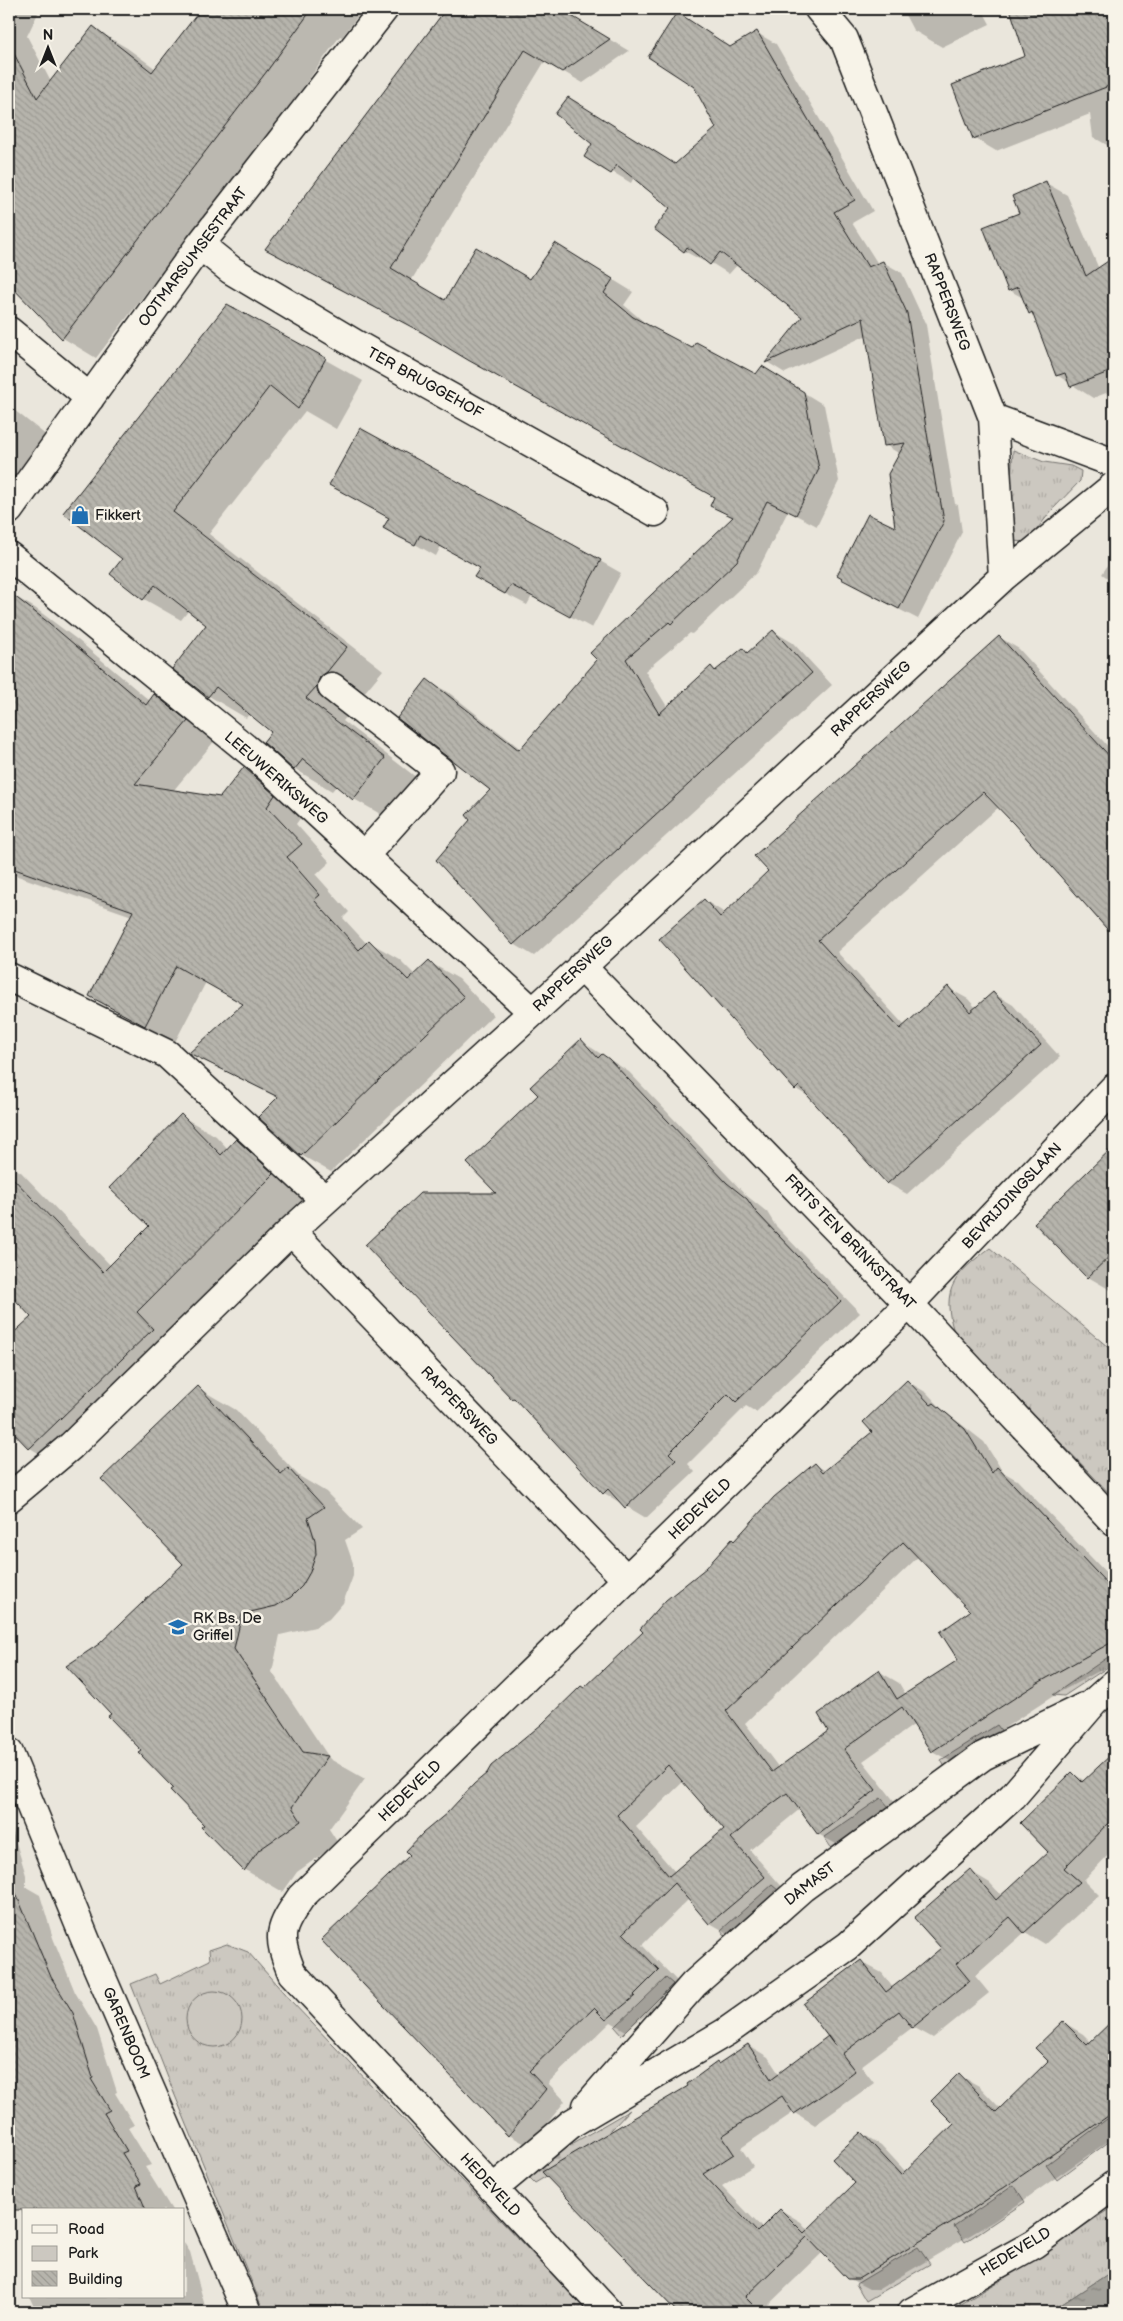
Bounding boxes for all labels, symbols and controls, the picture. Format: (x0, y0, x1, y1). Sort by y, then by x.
north arrow (22, 22, 72, 72)
text: N (43, 27, 53, 44)
street label: OOTMARSUMSESTRAAT (134, 183, 252, 331)
street label: RAPPERSWEG (920, 251, 974, 353)
street label: TER BRUGGEHOF (364, 343, 486, 423)
shop icon: Fikkert (69, 504, 91, 526)
place label: Fikkert (95, 506, 141, 525)
street label: RAPPERSWEG (827, 657, 915, 741)
street label: LEEUWERIKSWEG (220, 728, 332, 828)
street label: RAPPERSWEG (529, 932, 617, 1016)
street label: BEVRIJDINGSLAAN (958, 1139, 1066, 1253)
street label: FRITS TEN BRINKSTRAAT (780, 1170, 920, 1314)
street label: RAPPERSWEG (416, 1362, 502, 1450)
street label: HEDEVELD (664, 1474, 736, 1544)
place label: RK Bs. De Griffel (193, 1609, 262, 1645)
school or university icon: RK Bs. De Griffel (167, 1616, 189, 1638)
street label: HEDEVELD (374, 1756, 446, 1826)
street label: DAMAST (781, 1858, 839, 1910)
street label: GARENBOOM (98, 1984, 154, 2082)
street label: HEDEVELD (456, 2149, 524, 2221)
legend (22, 2208, 185, 2298)
text: Road (68, 2220, 104, 2239)
street label: HEDEVELD (976, 2223, 1054, 2281)
text: Park (68, 2244, 99, 2263)
text: Building (68, 2270, 123, 2289)

